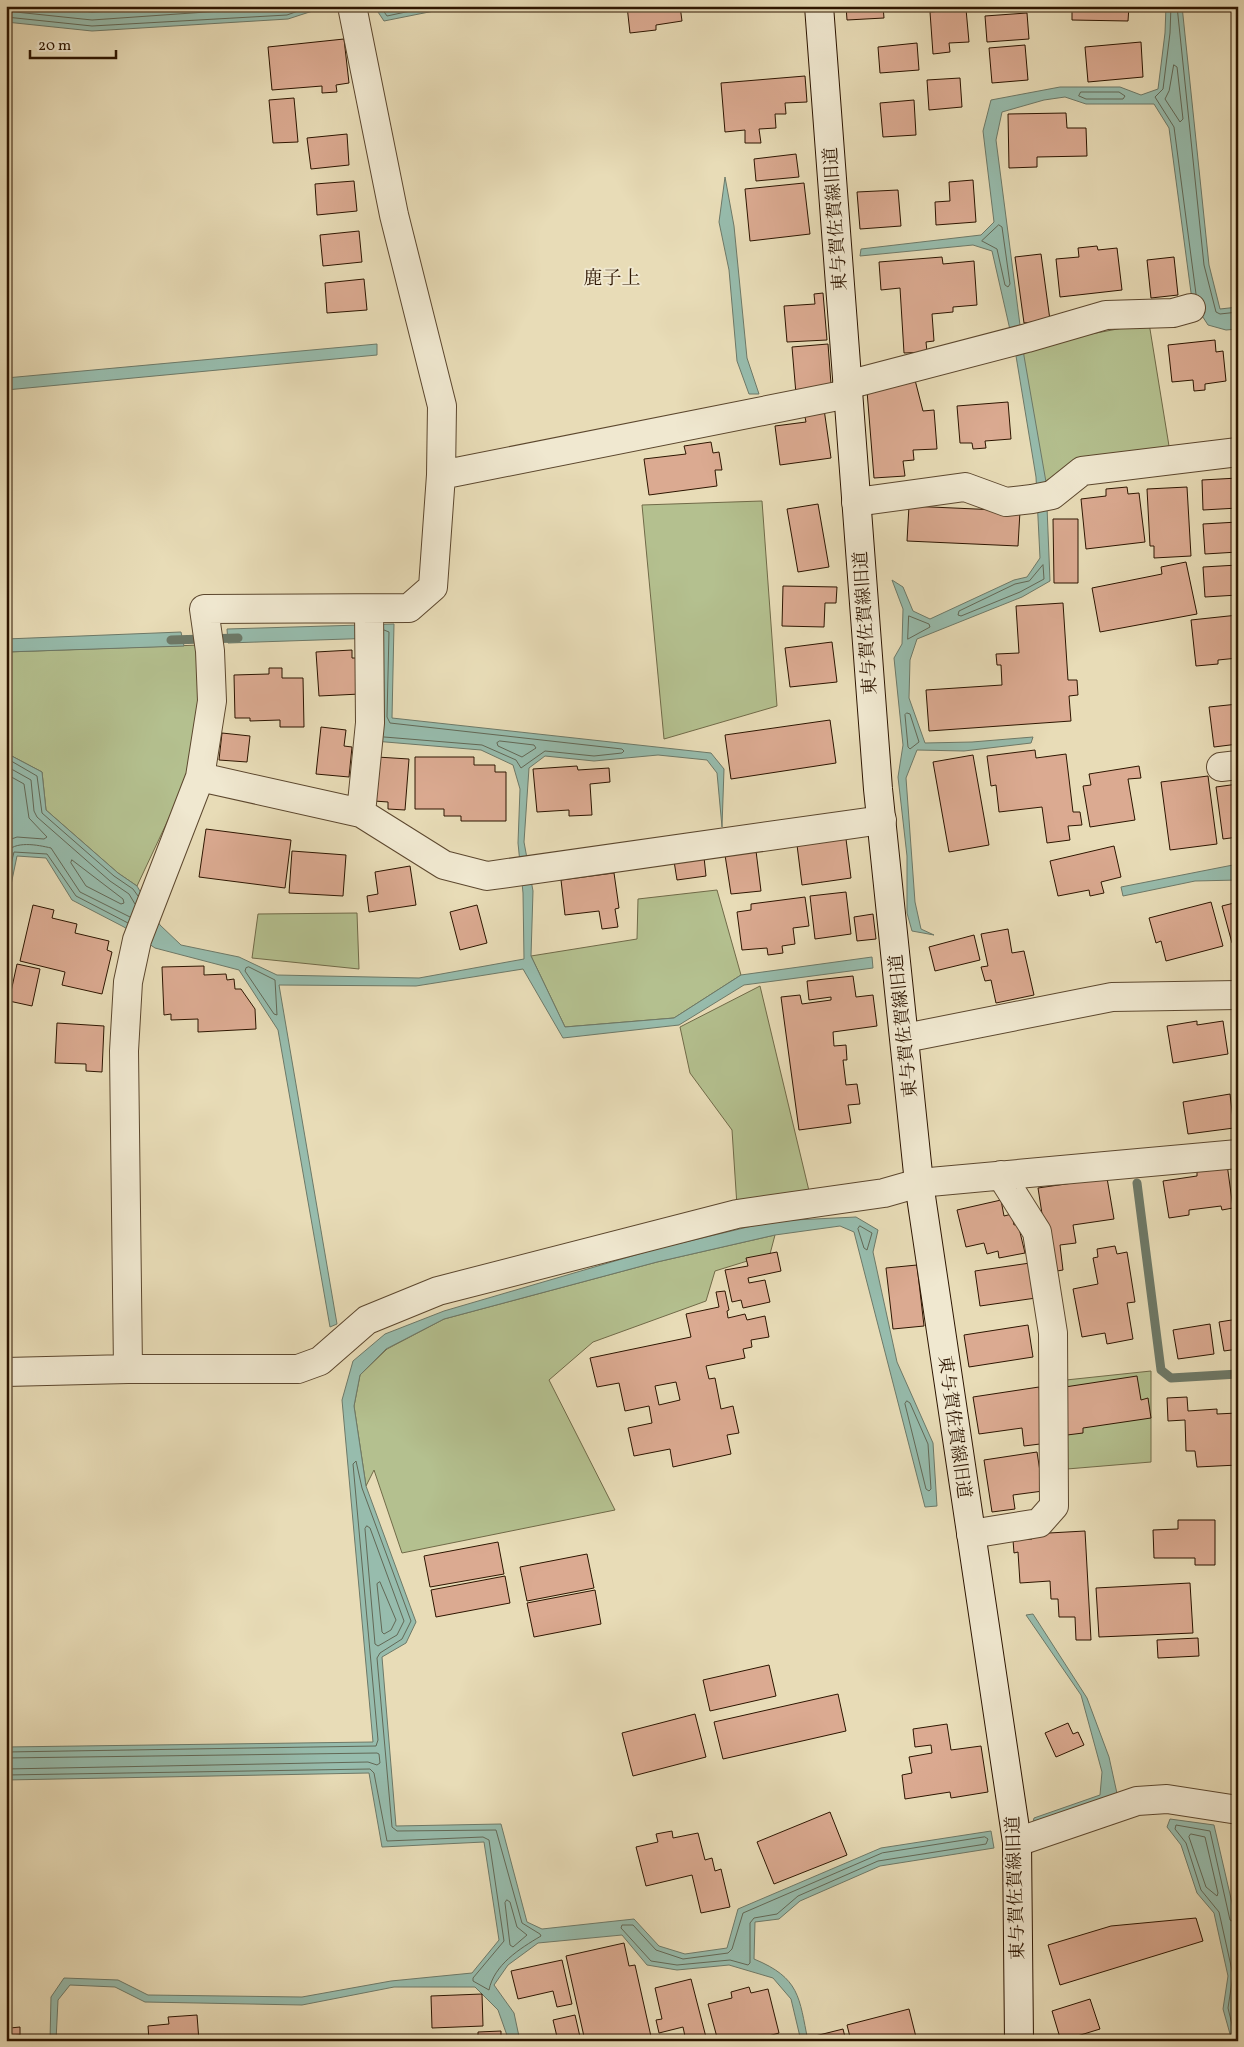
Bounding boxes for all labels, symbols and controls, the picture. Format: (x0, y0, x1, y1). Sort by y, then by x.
scale bar (30, 28, 116, 60)
text: 20 m (38, 36, 71, 57)
street label: 東与賀佐賀線旧道 (819, 146, 854, 292)
district label: 鹿子上 (583, 266, 641, 292)
street label: 東与賀佐賀線旧道 (849, 550, 884, 696)
street label: 東与賀佐賀線旧道 (885, 953, 924, 1099)
street label: 東与賀佐賀線旧道 (931, 1354, 976, 1500)
street label: 東与賀佐賀線旧道 (1001, 1816, 1032, 1960)

